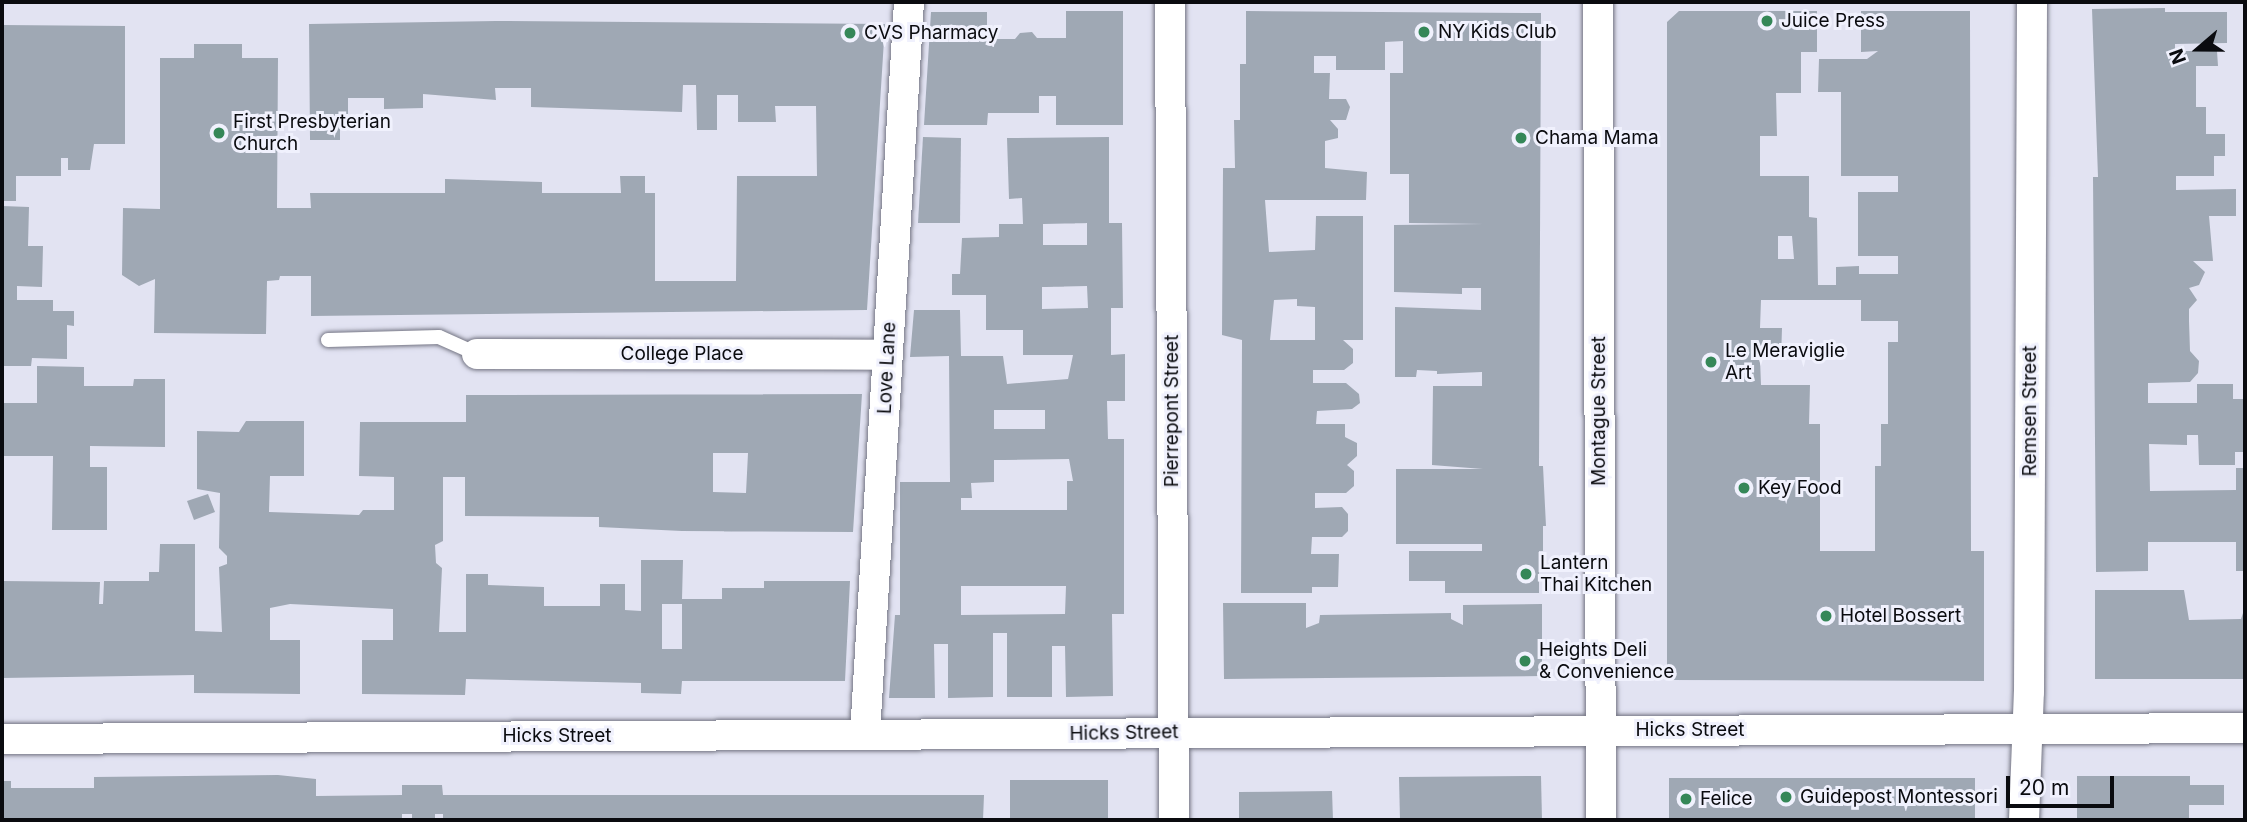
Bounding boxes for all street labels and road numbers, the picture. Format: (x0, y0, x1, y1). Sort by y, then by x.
street label: Love Lane (873, 321, 901, 415)
street label: Pierrepont Street (1161, 335, 1183, 487)
street label: Montague Street (1588, 336, 1610, 486)
street label: College Place (621, 343, 743, 365)
street label: Remsen Street (2019, 346, 2041, 476)
street label: Hicks Street (1636, 719, 1744, 741)
street label: Hicks Street (1069, 721, 1179, 745)
street label: Hicks Street (503, 725, 611, 747)

